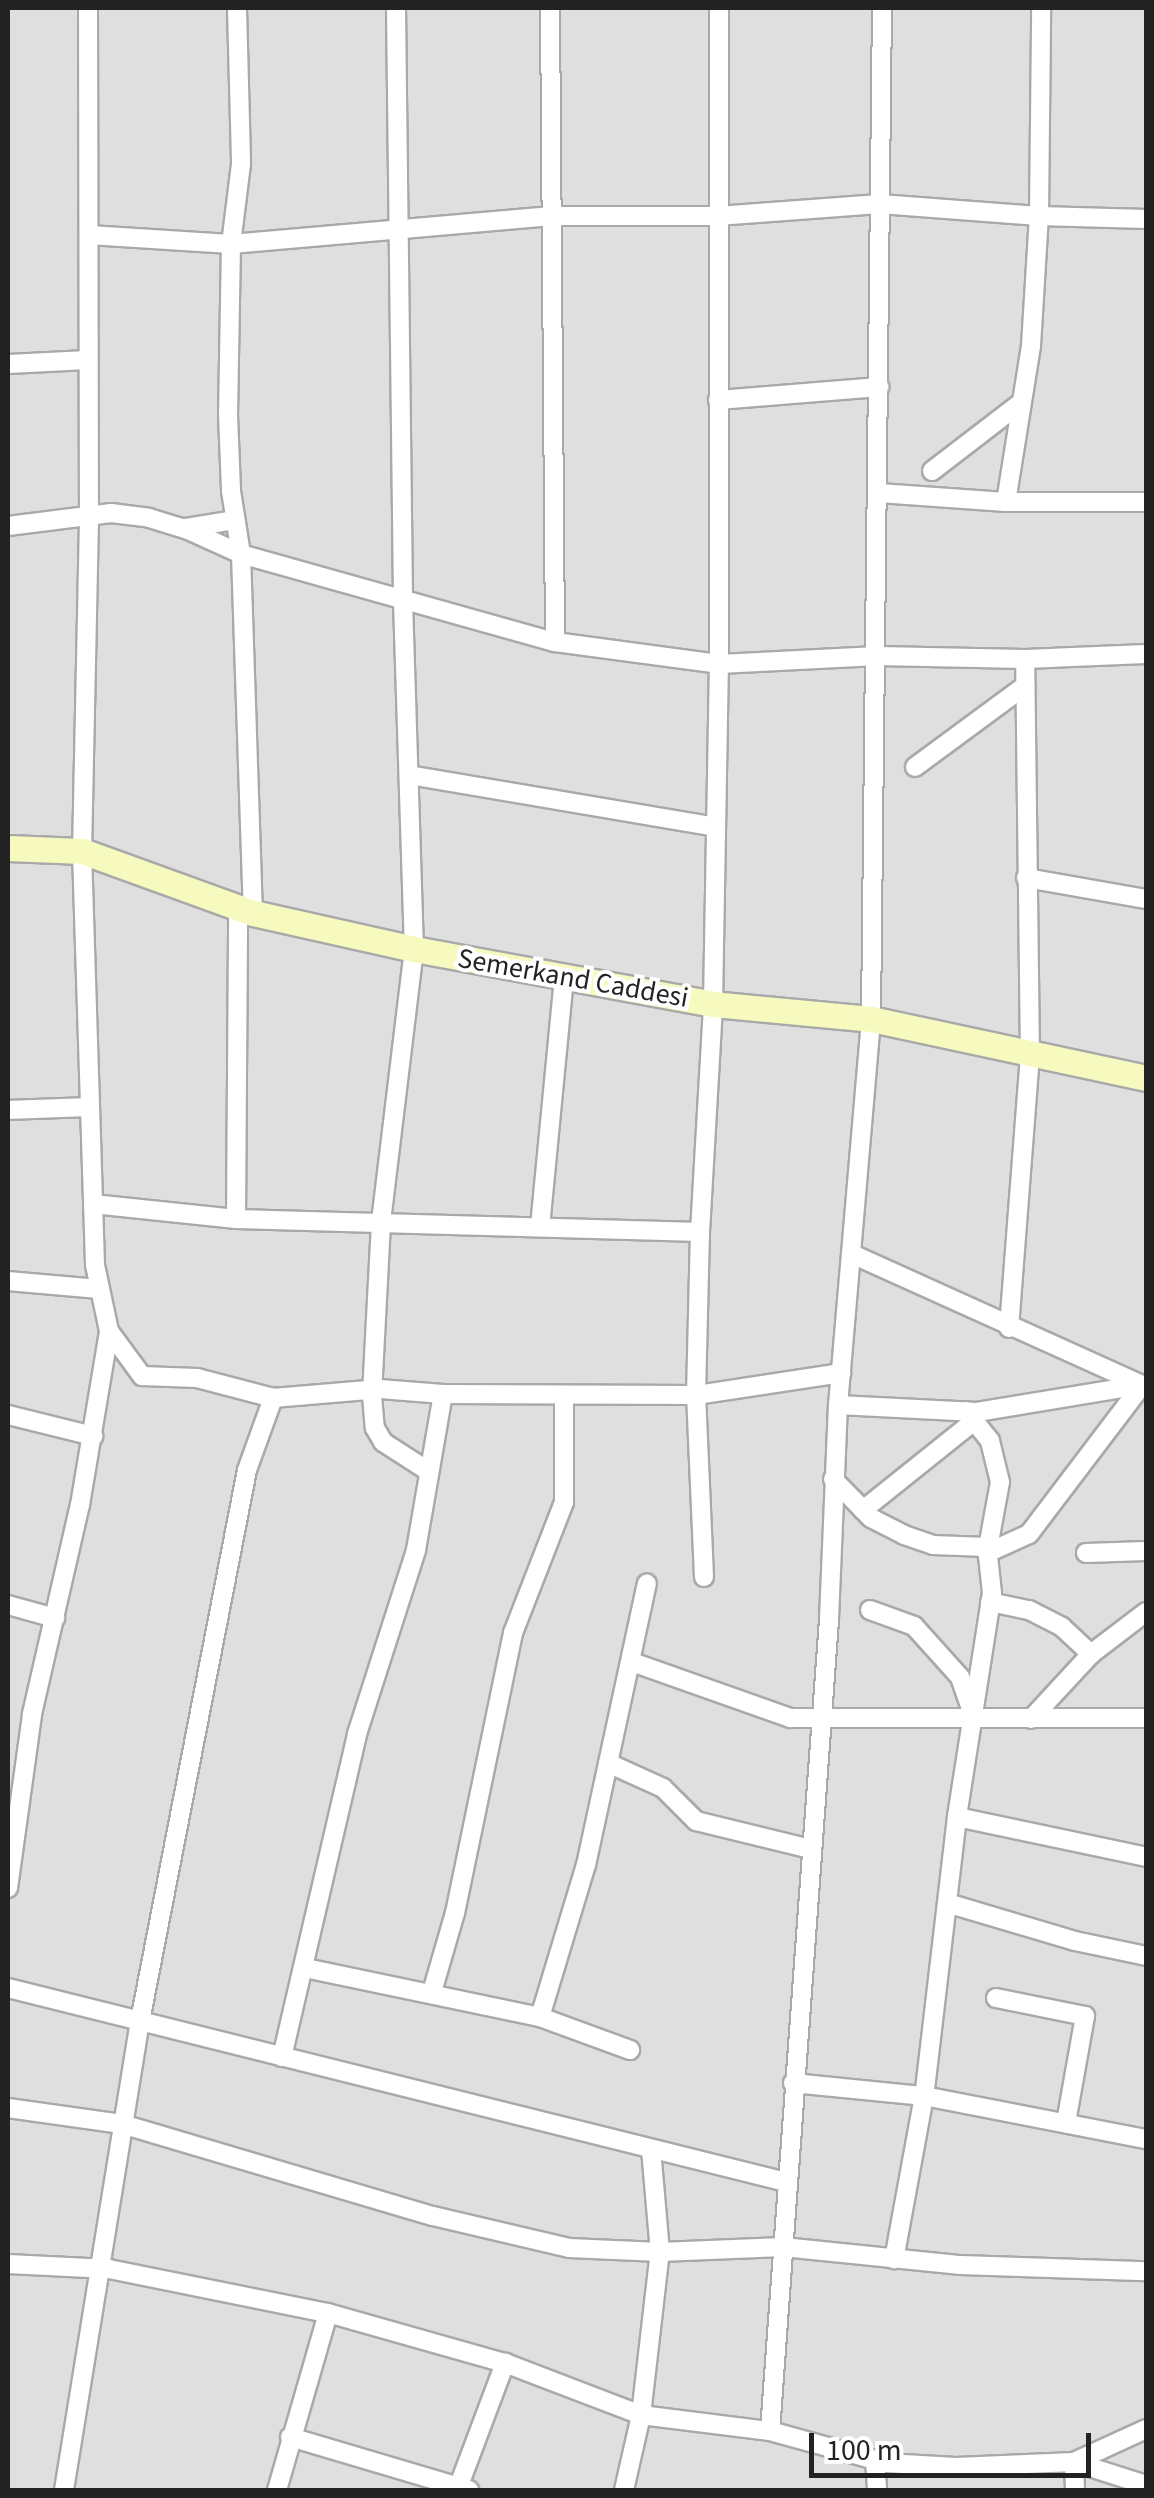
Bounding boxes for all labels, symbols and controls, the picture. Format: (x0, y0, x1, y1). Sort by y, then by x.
street label: Semerkand Caddesi (455, 941, 691, 1015)
scale bar (814, 2413, 1096, 2475)
text: 100 m (826, 2429, 902, 2472)

